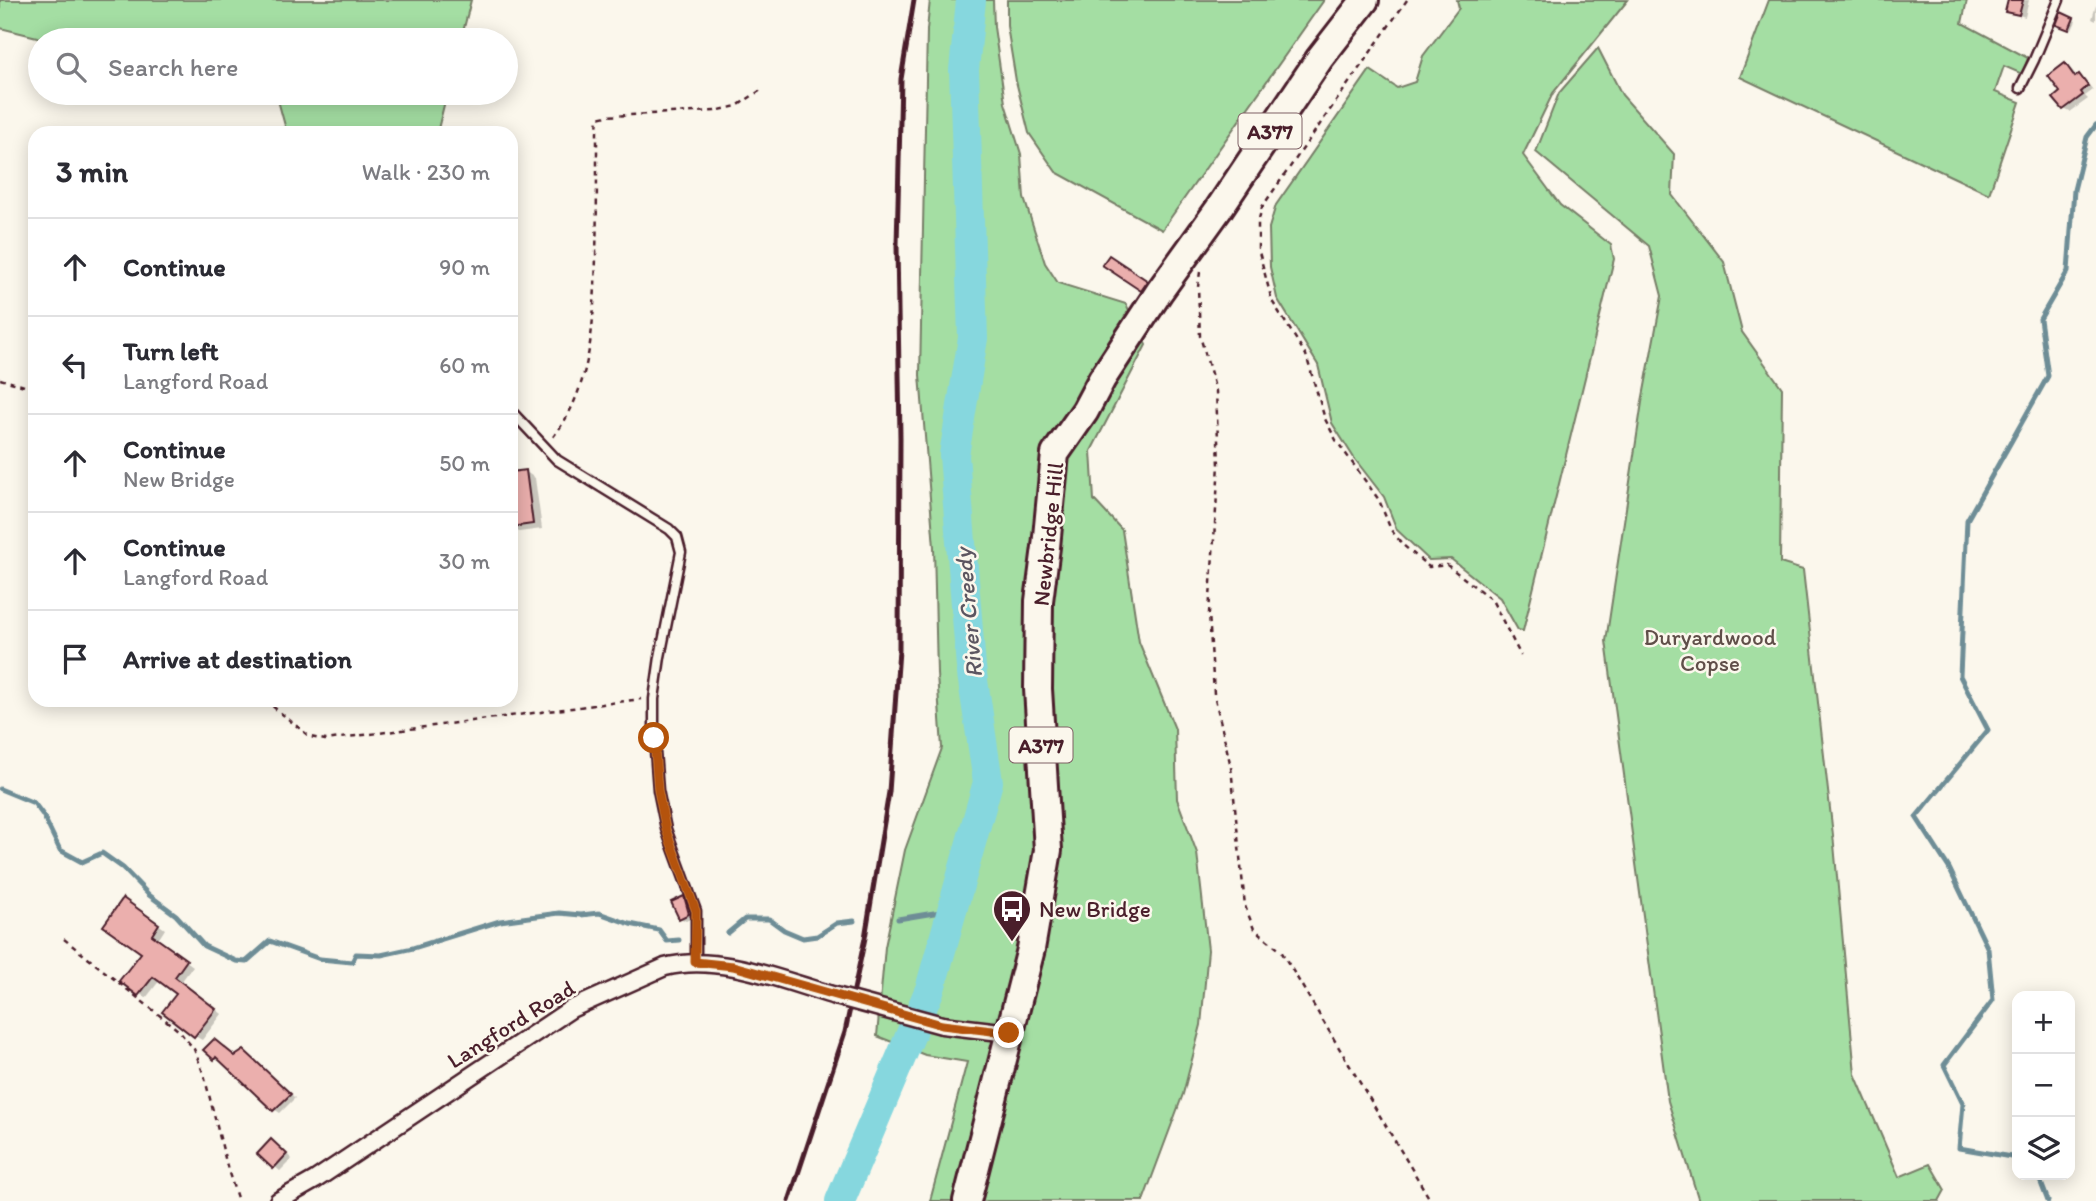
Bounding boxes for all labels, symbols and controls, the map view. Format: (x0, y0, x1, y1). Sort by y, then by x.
search box (28, 28, 518, 105)
icon: search (52, 48, 90, 86)
text: Search here (108, 51, 238, 83)
road number: A377 (1238, 114, 1302, 148)
text: 3 min (56, 153, 128, 190)
text: Walk · 230 m (362, 158, 490, 186)
icon: ahead (56, 248, 94, 286)
text: Continue (123, 251, 226, 283)
text: 90 m (439, 253, 490, 281)
text: Turn left (123, 335, 219, 367)
icon: left (56, 346, 94, 384)
text: 60 m (439, 351, 490, 379)
text: Langford Road (123, 367, 268, 395)
text: Continue (123, 433, 226, 465)
icon: ahead (56, 444, 94, 482)
text: 50 m (439, 449, 490, 477)
street label: Newbridge Hill (1027, 460, 1070, 607)
text: New Bridge (123, 465, 235, 493)
text: Continue (123, 531, 226, 563)
icon: ahead (56, 542, 94, 580)
water label: River Creedy (948, 544, 988, 679)
text: 30 m (439, 547, 490, 575)
text: Langford Road (123, 563, 268, 591)
park label: Duryardwood Copse (1644, 623, 1777, 677)
icon: arrive (56, 640, 94, 678)
text: Arrive at destination (123, 643, 352, 675)
route start (638, 722, 669, 753)
road number: A377 (1010, 728, 1072, 762)
bus stop icon: New Bridge (991, 888, 1033, 943)
place label: New Bridge (1039, 895, 1151, 923)
street label: Langford Road (442, 973, 580, 1074)
map controls (2012, 991, 2075, 1180)
button: + (2012, 991, 2075, 1054)
route end (993, 1017, 1024, 1048)
button: − (2012, 1054, 2075, 1117)
button: layers (2012, 1117, 2075, 1180)

